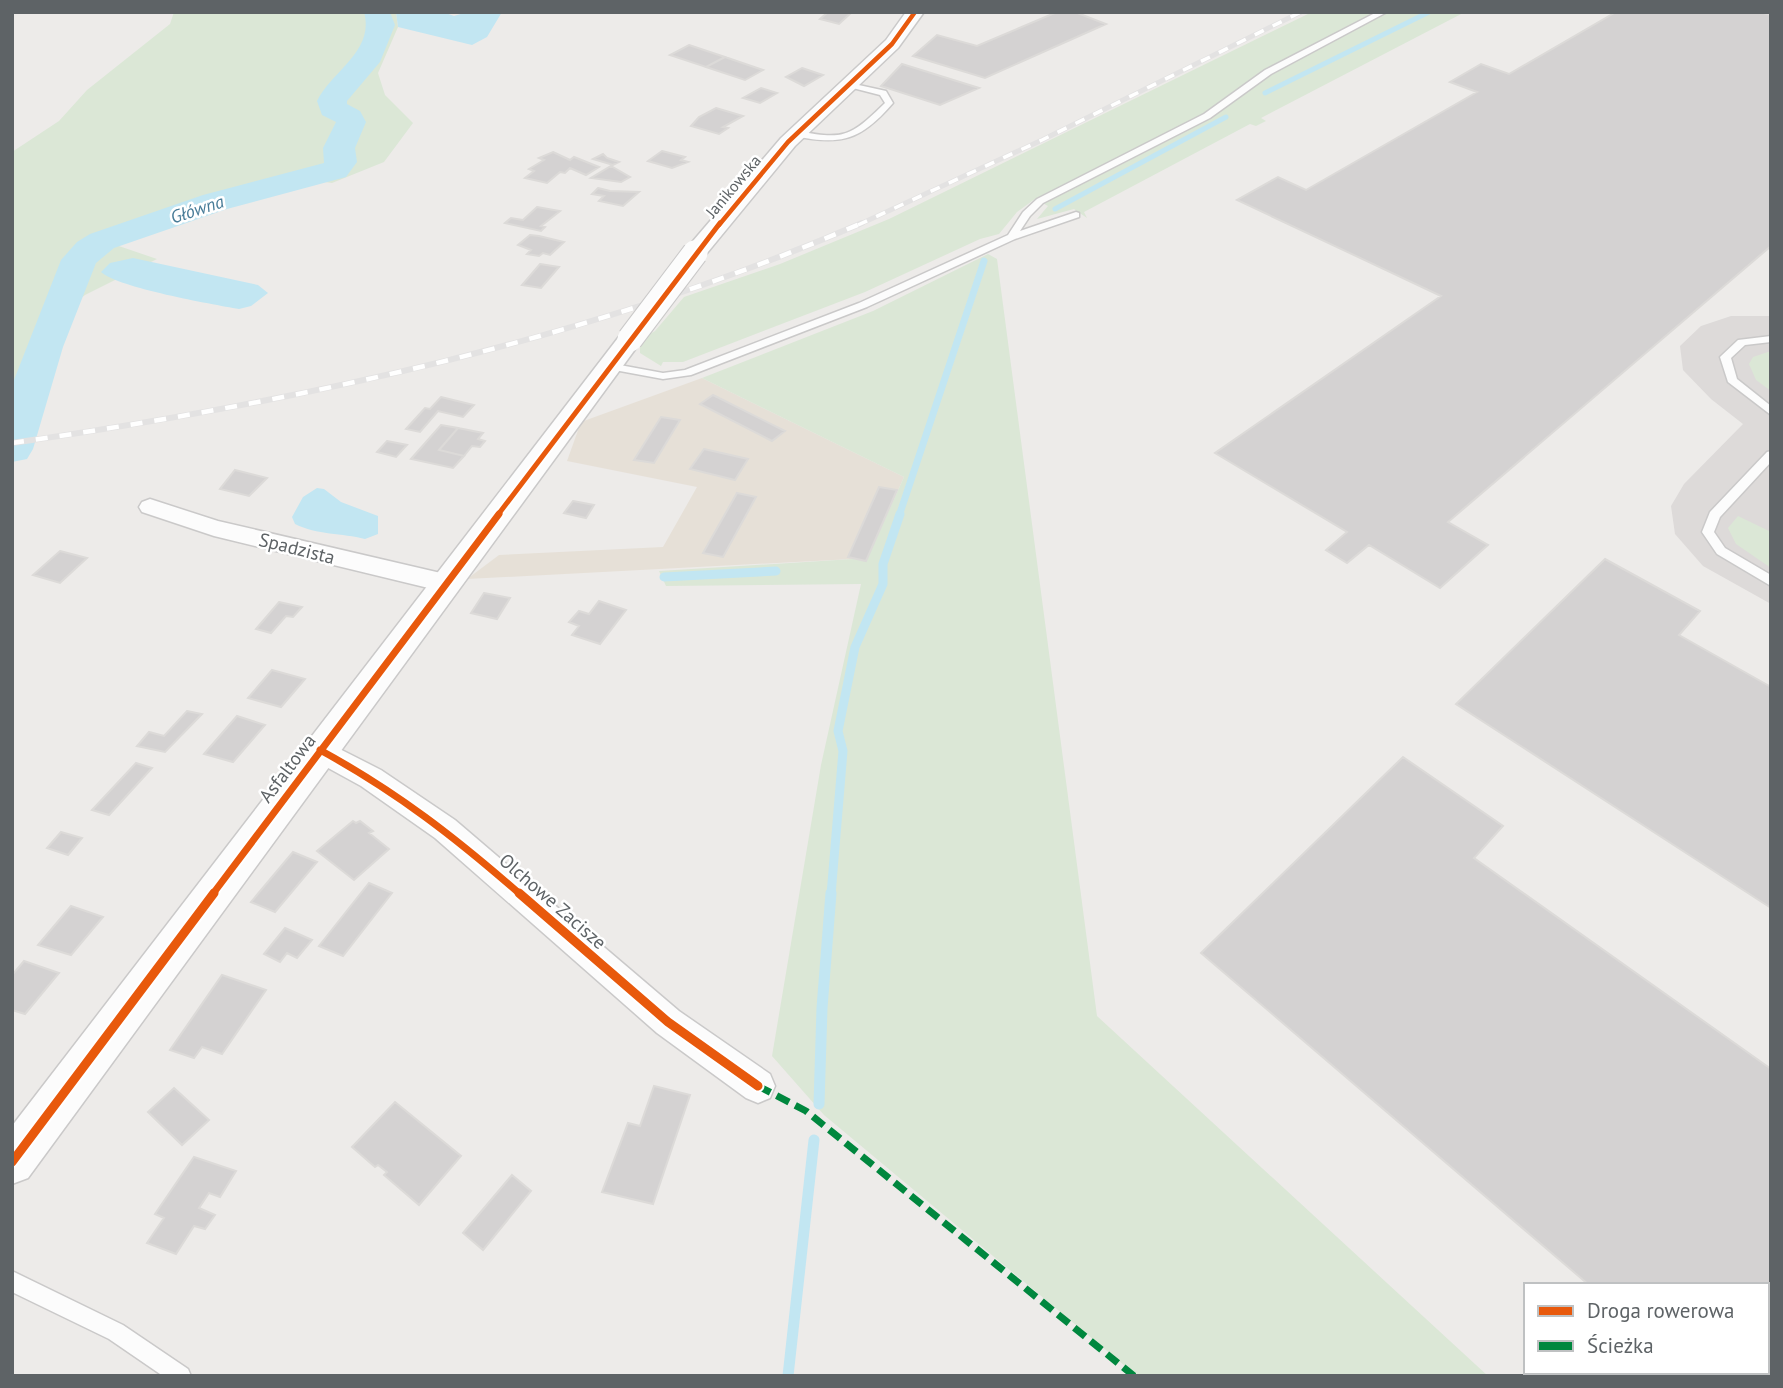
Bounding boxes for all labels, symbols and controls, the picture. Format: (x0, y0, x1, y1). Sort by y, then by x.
street label: Janikowska (700, 151, 765, 222)
water label: Główna (167, 190, 227, 228)
street label: Spadzista (257, 527, 337, 569)
street label: Asfaltowa (253, 729, 321, 807)
street label: Olchowe Zacisze (494, 848, 612, 954)
legend (1524, 1283, 1769, 1374)
text: Droga rowerowa (1587, 1297, 1734, 1324)
text: Ścieżka (1587, 1332, 1654, 1359)

